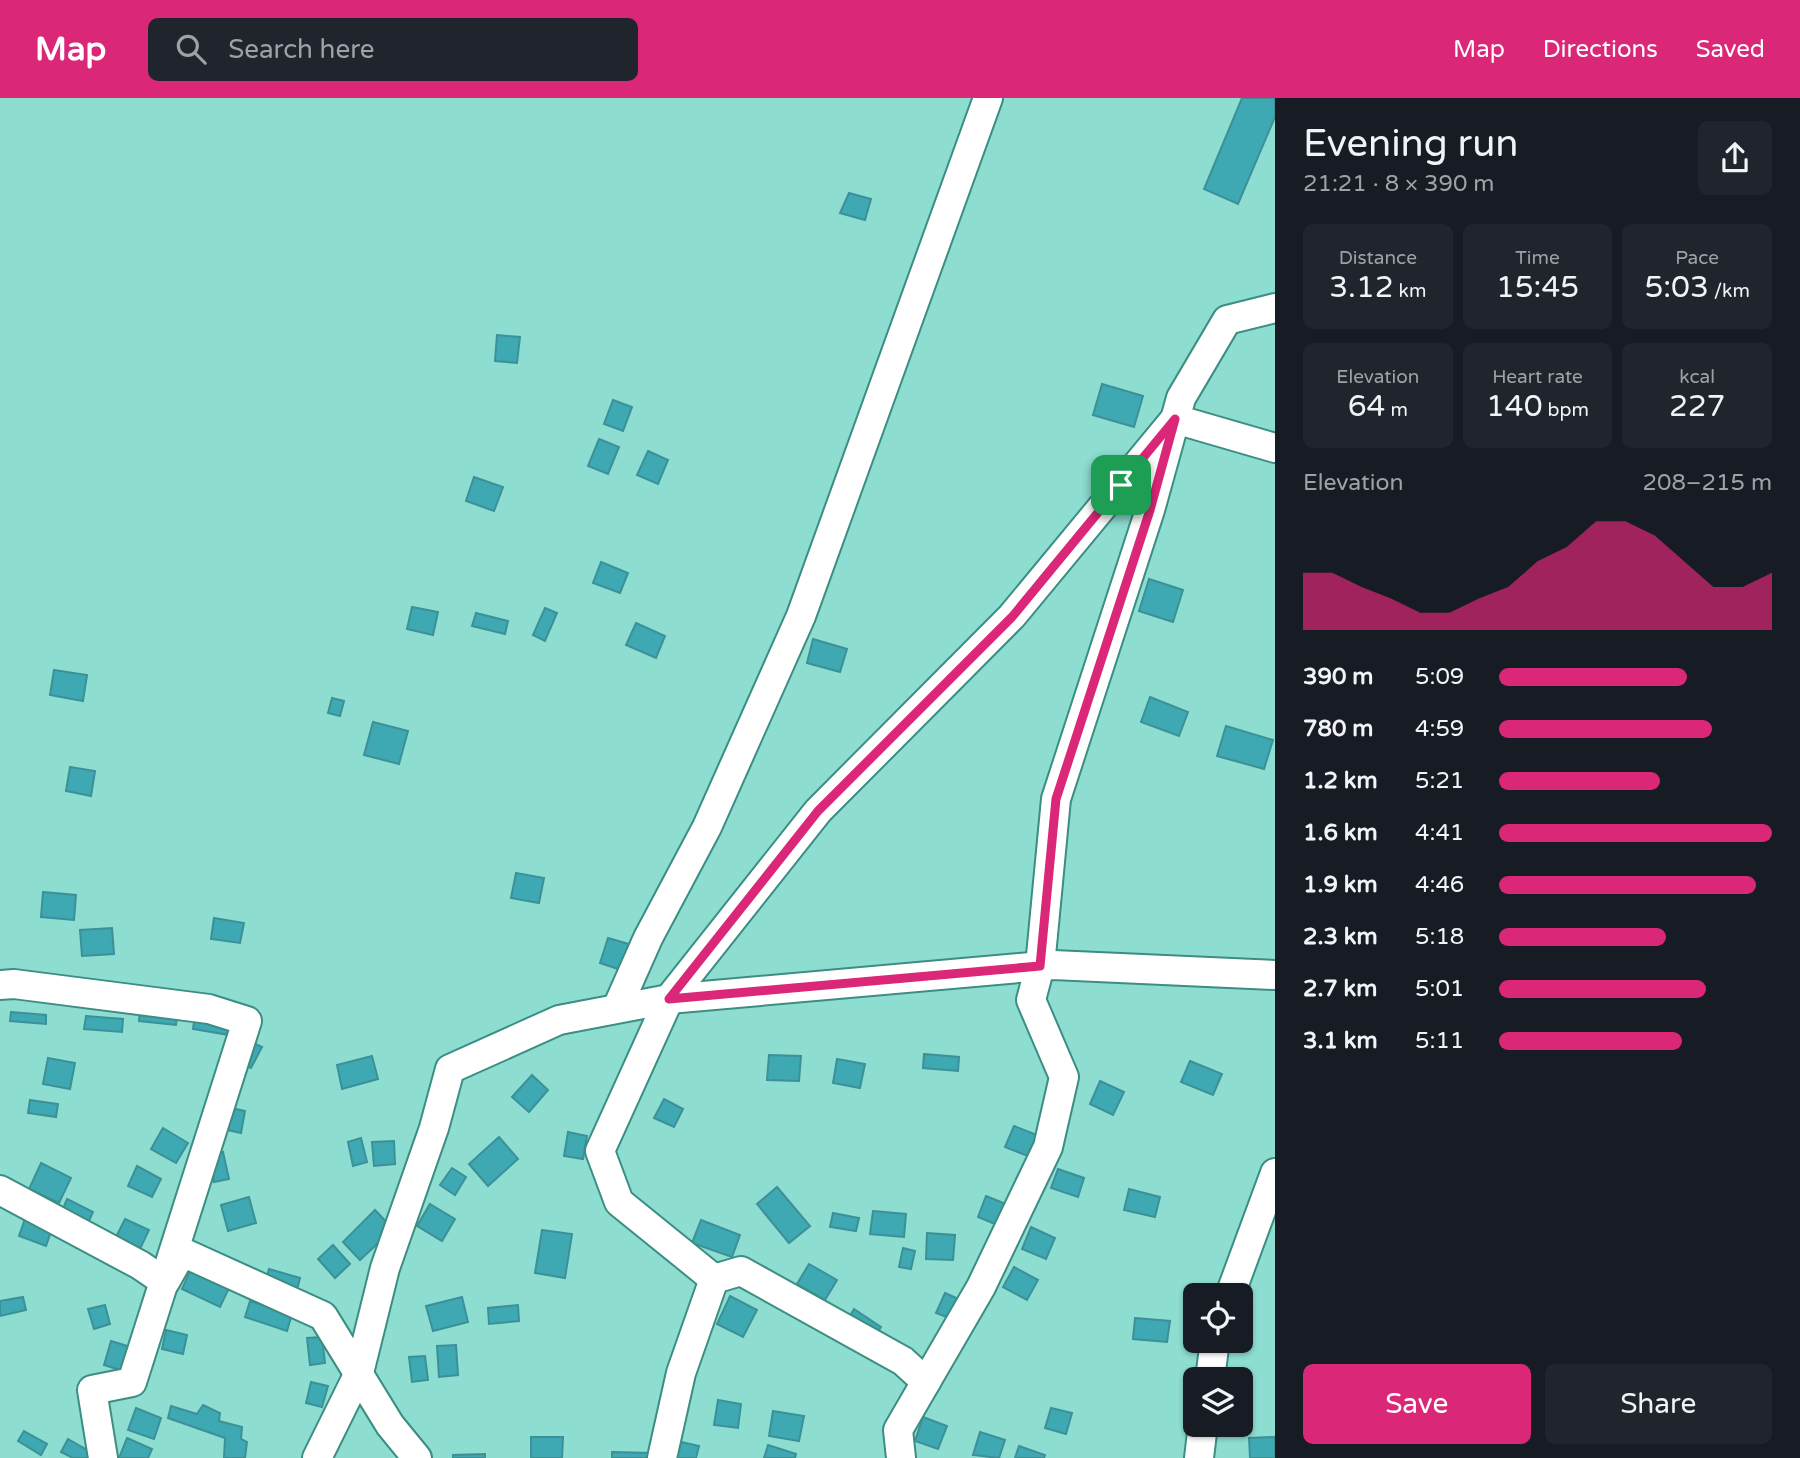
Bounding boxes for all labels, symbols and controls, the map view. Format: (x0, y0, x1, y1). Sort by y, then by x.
search box (148, 18, 638, 81)
text: Map (35, 30, 106, 69)
icon: search (172, 30, 210, 68)
text: Search here (228, 34, 374, 65)
text: Map (1453, 35, 1505, 64)
text: Directions (1543, 35, 1658, 64)
text: Saved (1696, 35, 1765, 64)
text: Evening run (1303, 121, 1518, 167)
button: share (1698, 121, 1772, 195)
text: 21:21 · 8 × 390 m (1303, 170, 1494, 198)
text: Distance (1339, 247, 1417, 269)
text: Time (1515, 247, 1560, 269)
text: Pace (1675, 247, 1719, 269)
text: 3.12 (1329, 269, 1394, 306)
text: 15:45 (1496, 269, 1579, 306)
text: 5:03 (1644, 269, 1709, 306)
text: km (1394, 280, 1426, 302)
text: /km (1709, 280, 1750, 302)
text: Elevation (1336, 366, 1419, 388)
text: Heart rate (1492, 366, 1583, 388)
text: kcal (1679, 366, 1715, 388)
text: 64 (1348, 388, 1385, 425)
text: 140 (1486, 388, 1543, 425)
text: 227 (1669, 388, 1725, 425)
text: m (1385, 399, 1408, 421)
text: bpm (1543, 399, 1589, 421)
pin (1091, 455, 1151, 515)
icon: arrive (1102, 466, 1140, 504)
text: Elevation (1303, 469, 1404, 497)
text: 208–215 m (1643, 469, 1772, 497)
text: 390 m (1303, 663, 1373, 691)
text: 5:09 (1415, 663, 1464, 691)
text: 780 m (1303, 715, 1373, 743)
text: 4:59 (1415, 715, 1464, 743)
text: 1.2 km (1303, 767, 1378, 795)
text: 5:21 (1415, 767, 1464, 795)
text: 1.6 km (1303, 819, 1378, 847)
text: 4:41 (1415, 819, 1464, 847)
text: 1.9 km (1303, 871, 1378, 899)
text: 4:46 (1415, 871, 1464, 899)
text: 2.3 km (1303, 923, 1378, 951)
text: 5:18 (1415, 923, 1464, 951)
text: 2.7 km (1303, 975, 1377, 1003)
text: 5:01 (1415, 975, 1464, 1003)
text: 3.1 km (1303, 1027, 1378, 1055)
text: 5:11 (1415, 1027, 1464, 1055)
map controls (1183, 1283, 1253, 1437)
button: locate (1183, 1283, 1253, 1353)
button: Save (1303, 1364, 1531, 1444)
button: Share (1545, 1364, 1772, 1444)
button: layers (1183, 1367, 1253, 1437)

